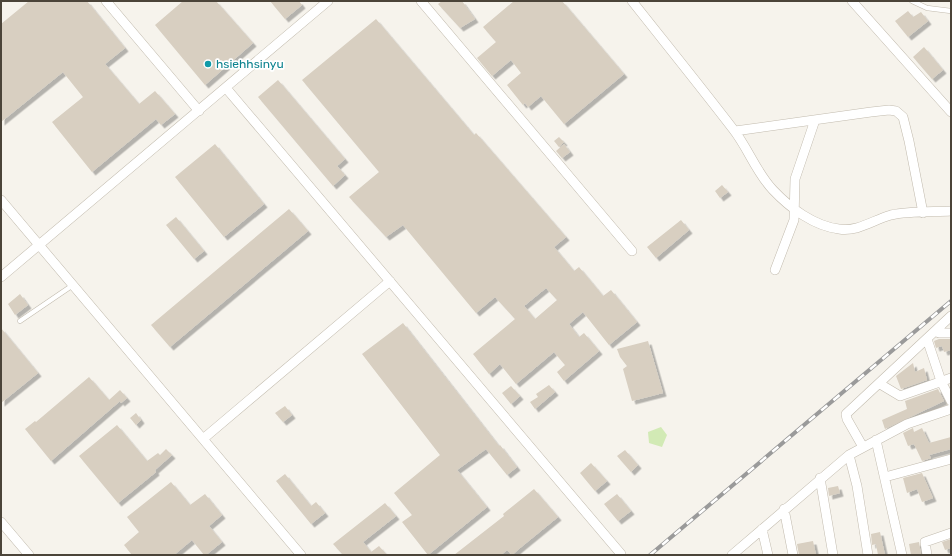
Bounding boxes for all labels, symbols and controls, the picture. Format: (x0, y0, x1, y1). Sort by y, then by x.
place label: hsiehhsinyu (216, 57, 284, 71)
marker: hsiehhsinyu (203, 59, 213, 69)

